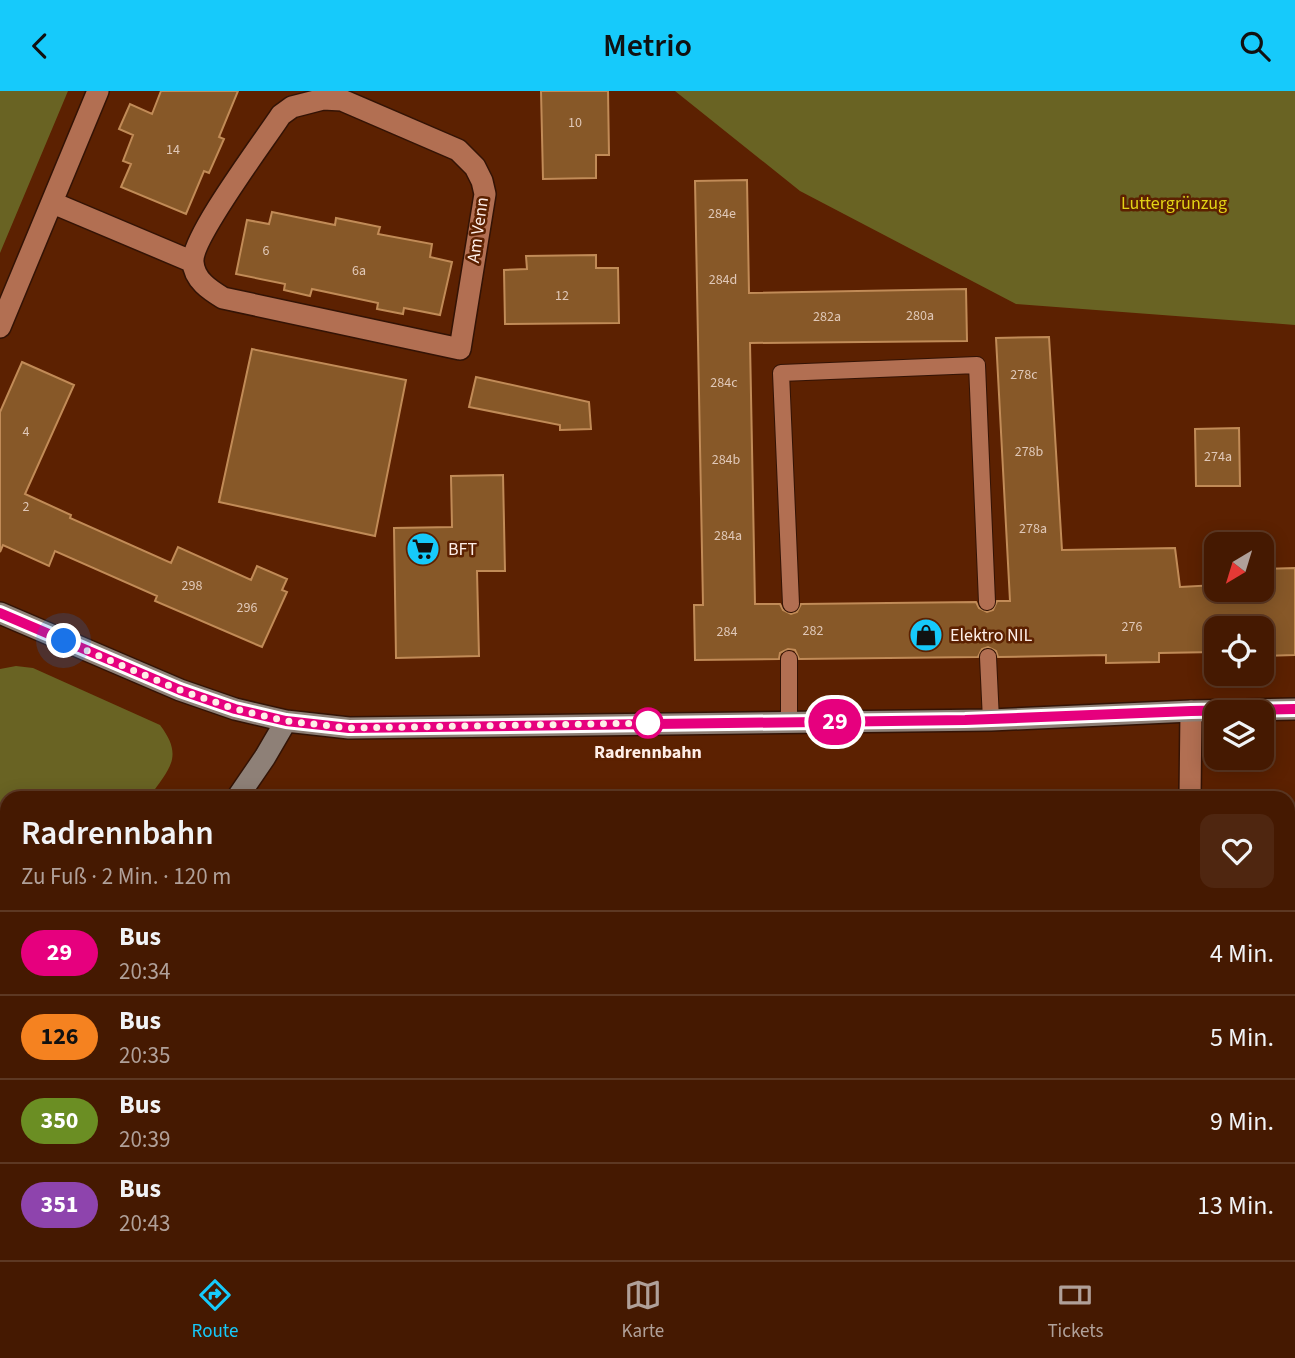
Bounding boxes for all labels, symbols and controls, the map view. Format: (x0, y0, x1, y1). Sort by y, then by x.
text: Metrio (603, 23, 692, 69)
icon: back (21, 27, 59, 65)
icon: search (1236, 27, 1274, 65)
house number: 10 (568, 113, 582, 133)
house number: 14 (166, 140, 180, 160)
park label: Luttergrünzug (1121, 191, 1227, 216)
street label: Am Venn (461, 196, 495, 264)
house number: 284e (708, 204, 736, 224)
house number: 6 (263, 241, 270, 261)
house number: 6a (352, 261, 366, 281)
house number: 284d (709, 270, 737, 290)
house number: 12 (555, 286, 569, 306)
house number: 280a (906, 306, 934, 326)
house number: 282a (813, 307, 841, 327)
house number: 278c (1010, 365, 1038, 385)
house number: 284c (710, 373, 738, 393)
house number: 4 (23, 422, 30, 442)
house number: 278b (1015, 442, 1044, 462)
house number: 274a (1204, 447, 1232, 467)
house number: 284b (712, 450, 741, 470)
house number: 2 (23, 497, 30, 517)
house number: 278a (1019, 519, 1047, 539)
house number: 284a (714, 526, 742, 546)
supermarket icon: BFT (404, 530, 442, 568)
north arrow (1204, 532, 1274, 602)
map controls (1204, 532, 1274, 770)
place label: BFT (448, 537, 477, 562)
house number: 298 (182, 576, 202, 596)
house number: 296 (237, 598, 257, 618)
shop icon: Elektro NIL (907, 616, 945, 654)
button: locate (1204, 616, 1274, 686)
house number: 276 (1122, 617, 1142, 637)
house number: 282 (803, 621, 823, 641)
house number: 284 (717, 622, 737, 642)
your location (46, 623, 81, 658)
place label: Elektro NIL (950, 623, 1032, 648)
line badge: 29 (804, 699, 866, 745)
button: layers (1204, 700, 1274, 770)
text: 29 (822, 704, 848, 739)
marker: Radrennbahn (633, 708, 663, 738)
place label: Radrennbahn (594, 740, 702, 765)
text: Radrennbahn (21, 810, 214, 857)
button: heart (1200, 814, 1274, 888)
text: Zu Fuß · 2 Min. · 120 m (21, 860, 231, 893)
text: Bus (119, 918, 161, 955)
text: 29 (47, 935, 72, 970)
text: 4 Min. (1210, 935, 1274, 972)
text: 20:34 (119, 955, 170, 988)
text: Bus (119, 1002, 161, 1039)
text: 126 (40, 1019, 79, 1054)
text: 5 Min. (1210, 1019, 1274, 1056)
text: 20:35 (119, 1039, 170, 1072)
text: Bus (119, 1086, 161, 1123)
text: 350 (40, 1103, 79, 1138)
text: 9 Min. (1210, 1103, 1274, 1140)
text: 20:39 (119, 1123, 170, 1156)
text: Bus (119, 1170, 161, 1207)
text: 351 (40, 1187, 79, 1222)
text: 13 Min. (1197, 1187, 1274, 1224)
text: 20:43 (119, 1207, 170, 1240)
tab: Route (192, 1276, 238, 1345)
tab: Karte (622, 1276, 664, 1345)
tab: Tickets (1047, 1276, 1103, 1345)

